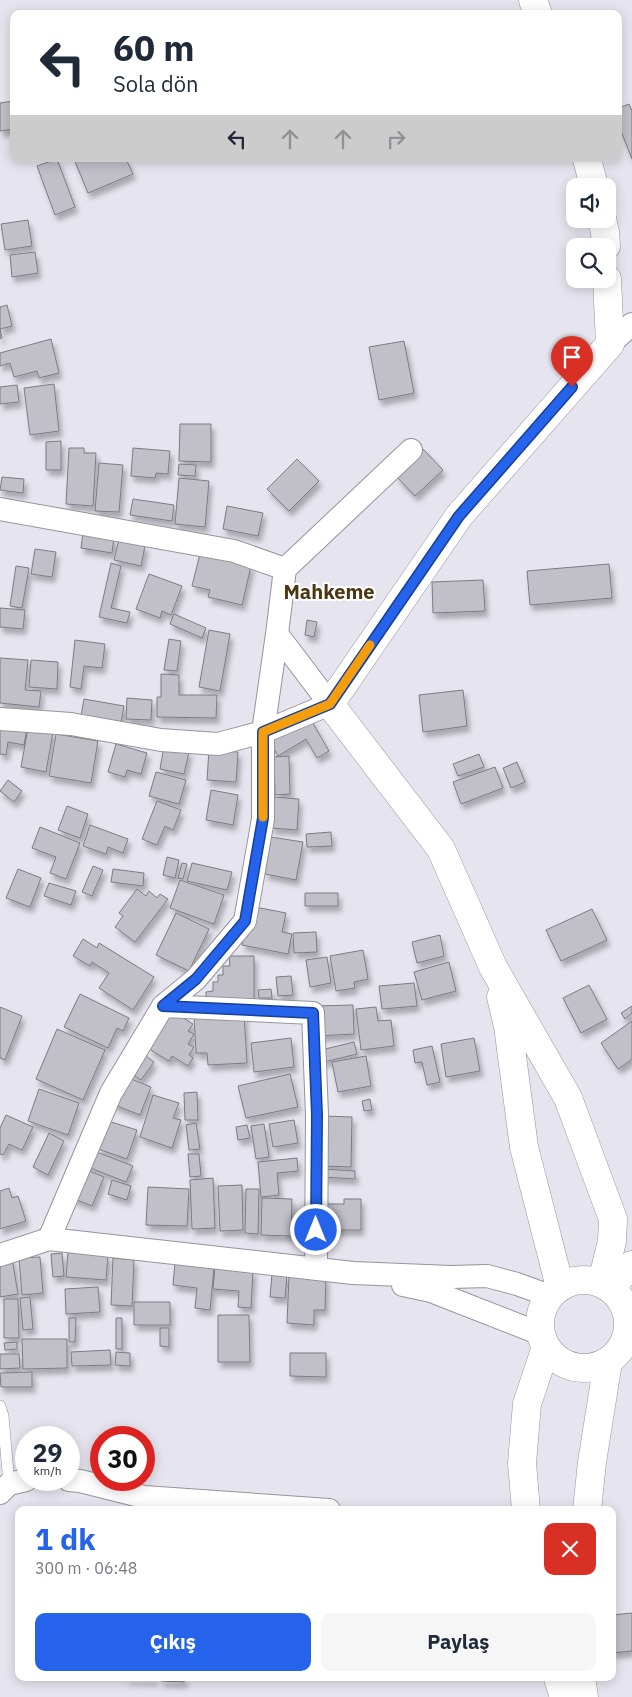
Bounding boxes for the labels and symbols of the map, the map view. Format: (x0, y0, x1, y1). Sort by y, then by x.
pin (551, 336, 593, 387)
district label: Mahkeme (283, 578, 375, 605)
position arrow (289, 1203, 341, 1255)
speed limit sign: 30 (90, 1426, 155, 1491)

